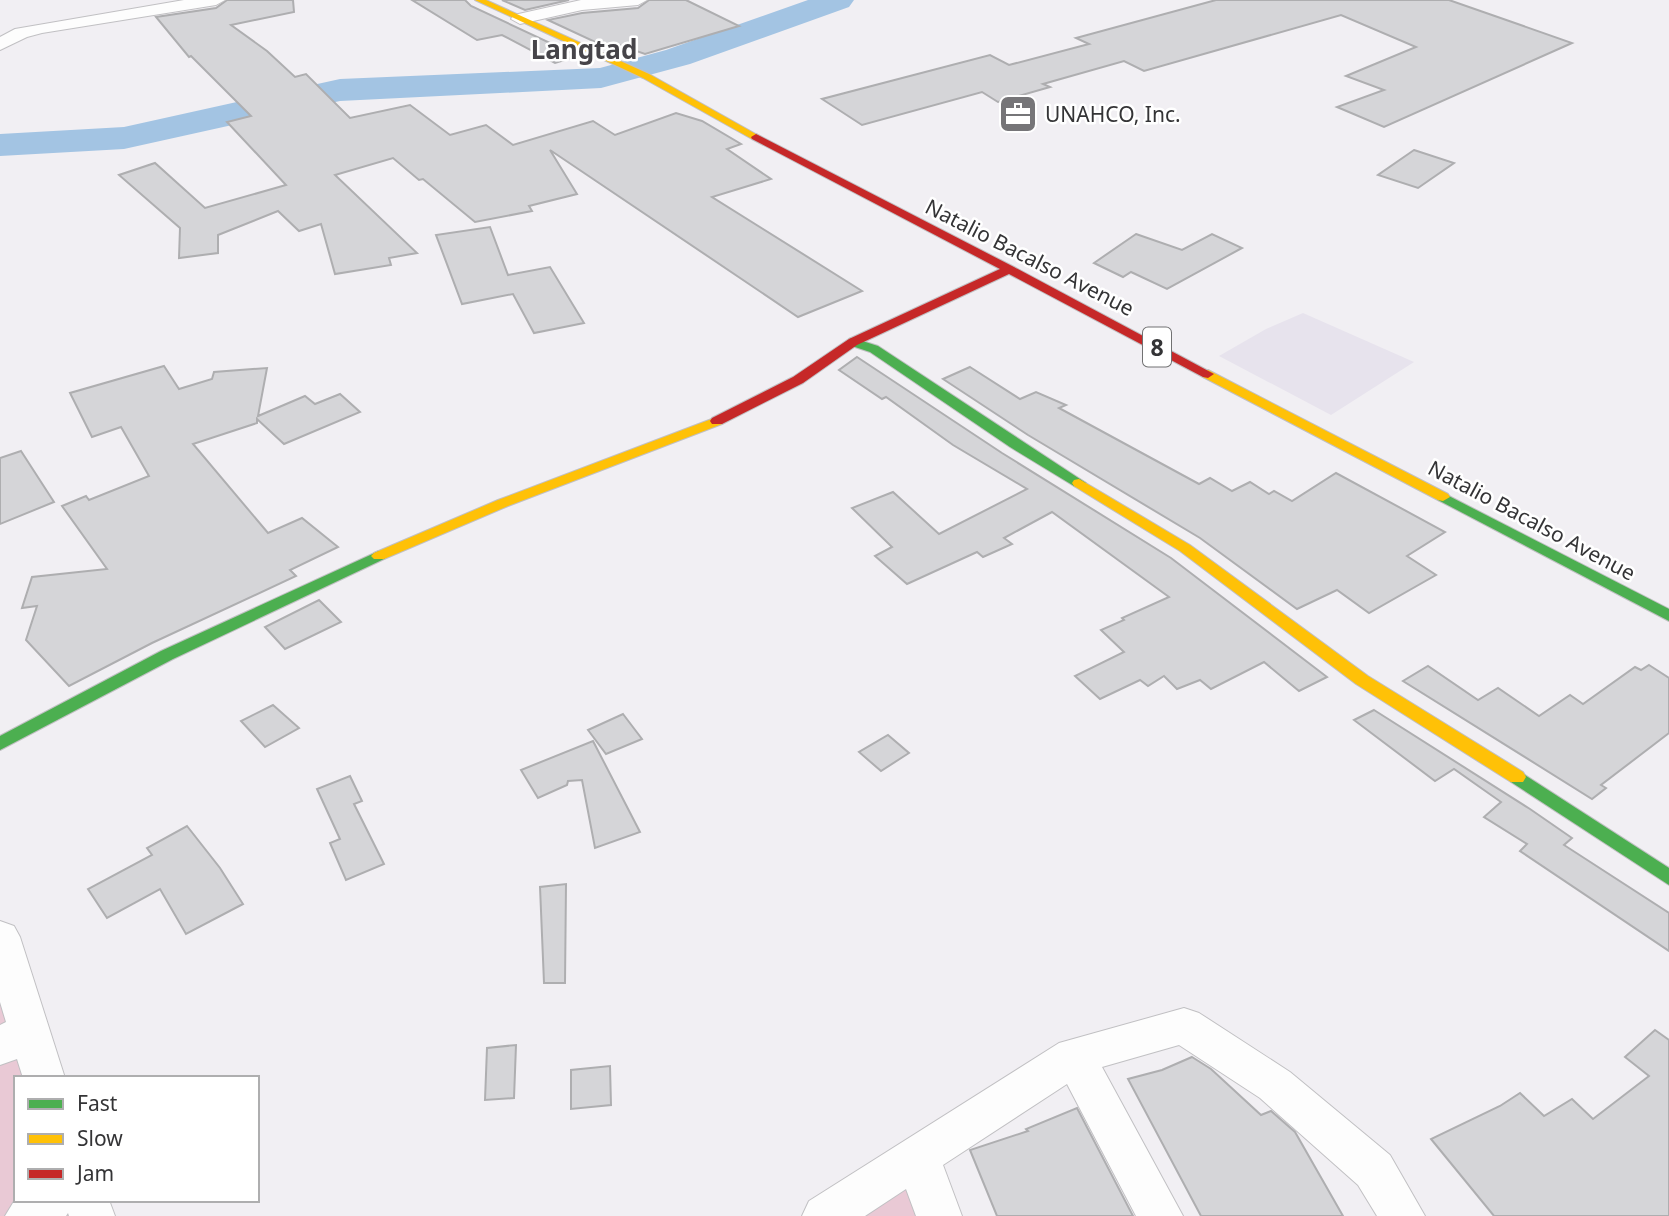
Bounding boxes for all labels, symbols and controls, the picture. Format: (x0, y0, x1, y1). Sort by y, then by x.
district label: Langtad (531, 31, 637, 67)
office icon: UNAHCO, Inc. (997, 93, 1039, 135)
place label: UNAHCO, Inc. (1045, 100, 1181, 128)
street label: Natalio Bacalso Avenue (921, 192, 1139, 322)
road number: 8 (1143, 328, 1171, 366)
street label: Natalio Bacalso Avenue (1424, 453, 1640, 587)
legend (14, 1076, 259, 1202)
text: Fast (77, 1089, 118, 1117)
text: Slow (77, 1124, 123, 1152)
text: Jam (75, 1159, 114, 1187)

